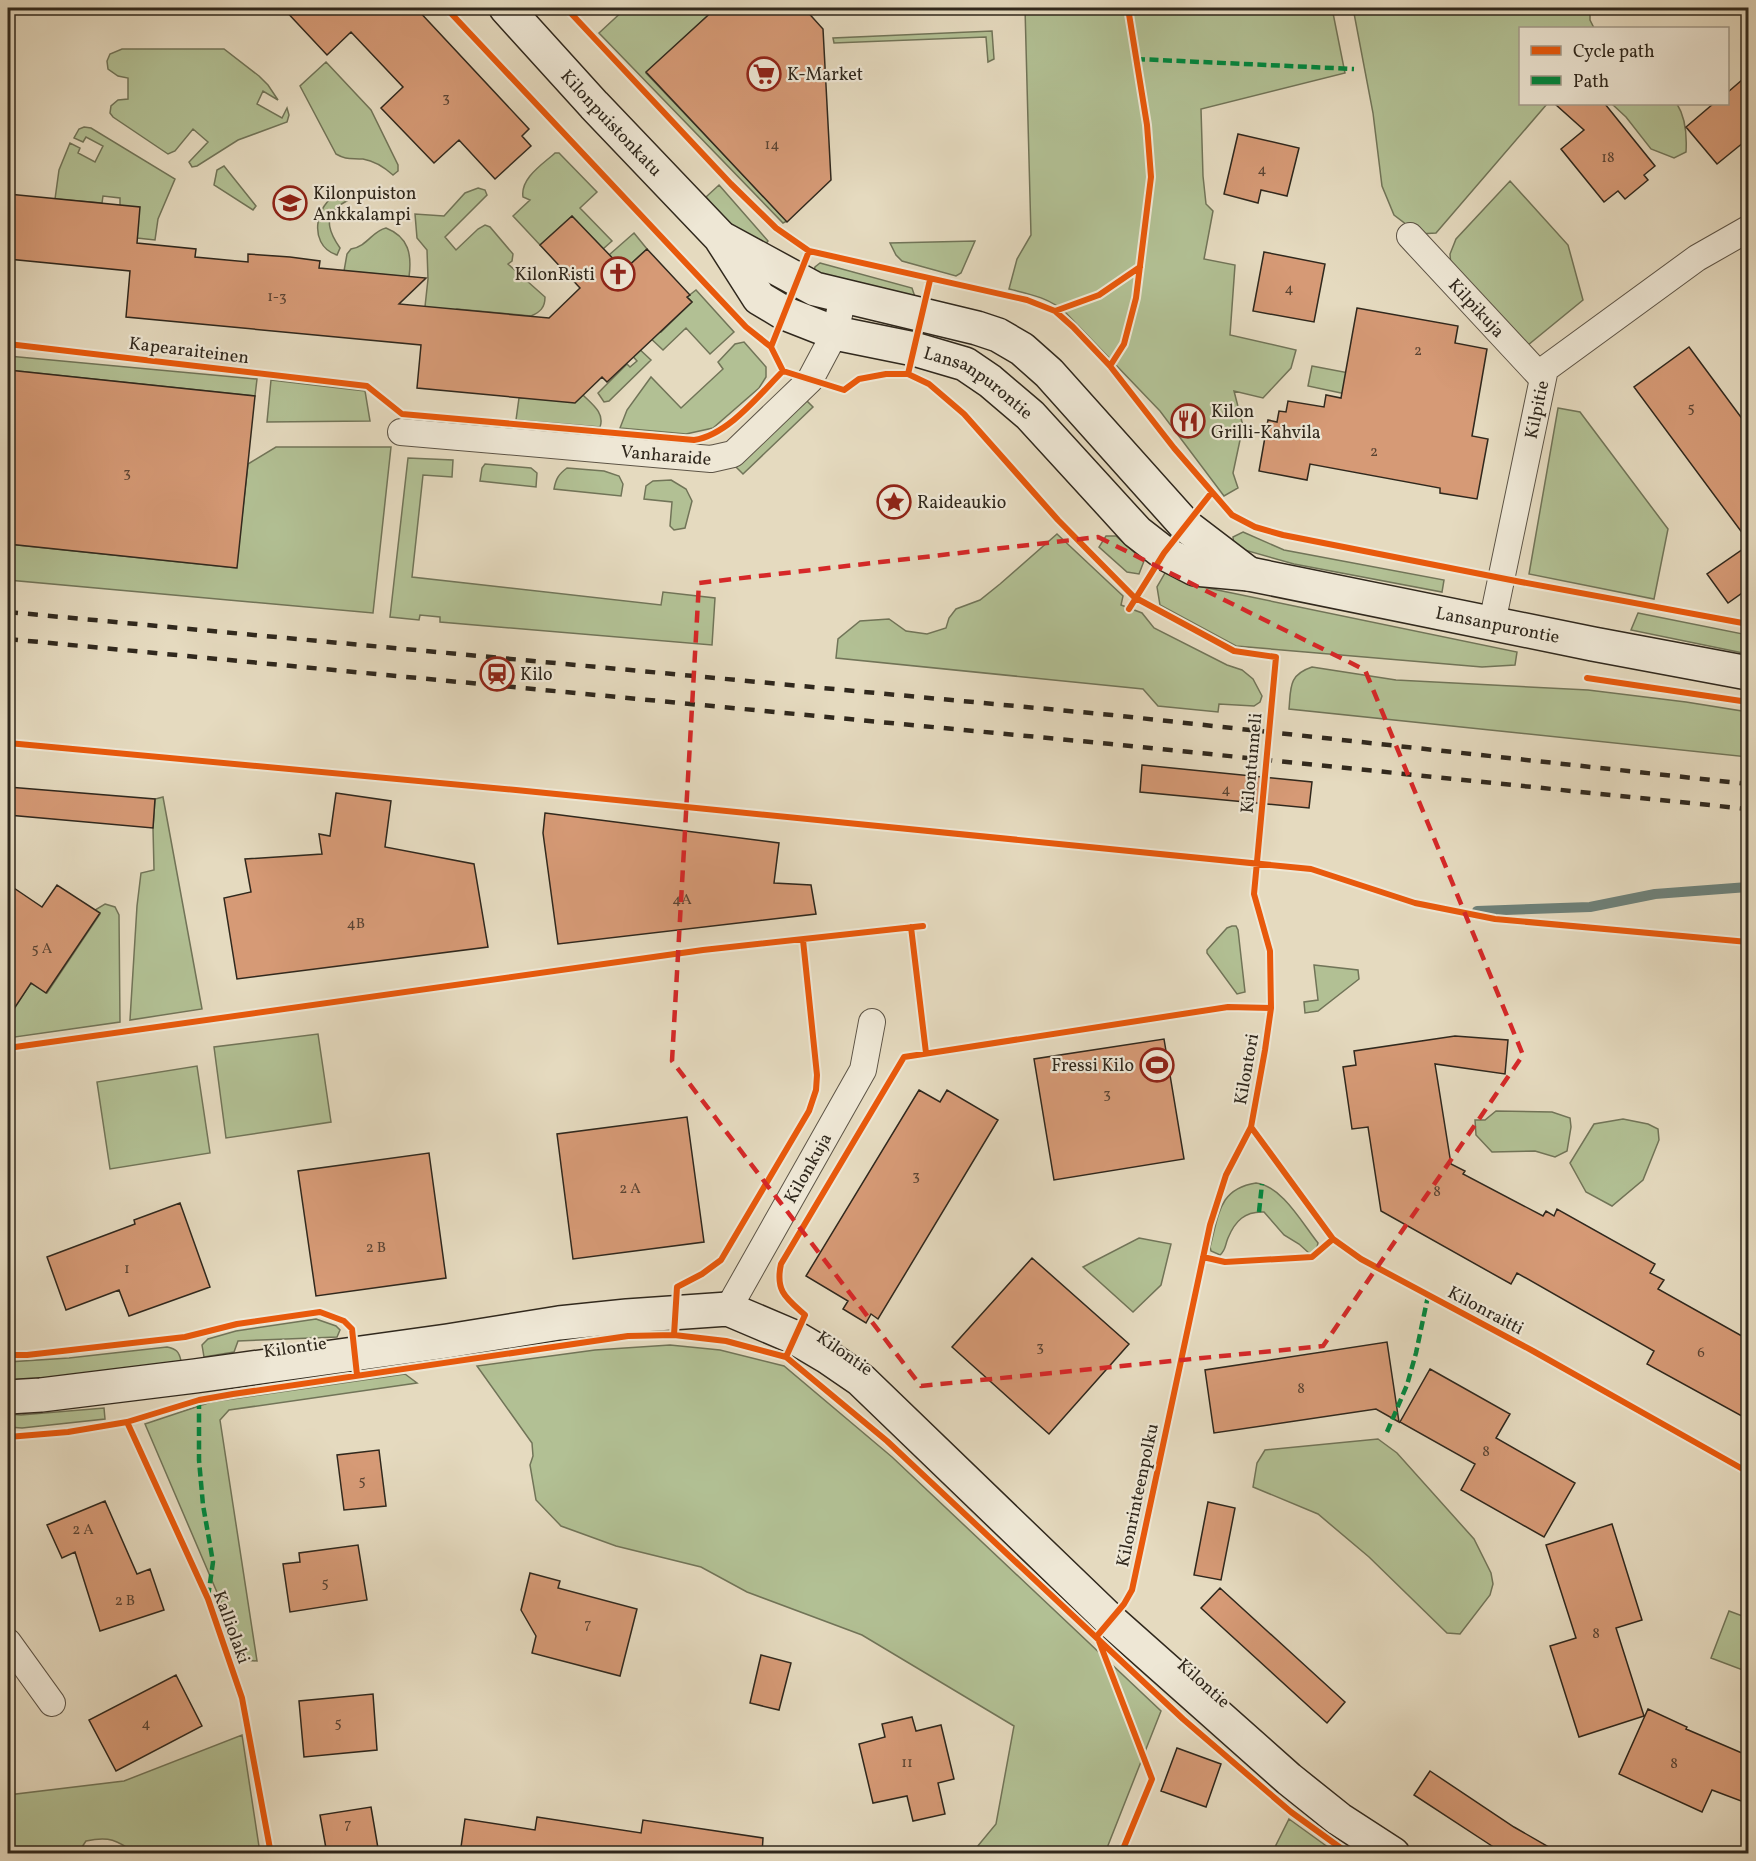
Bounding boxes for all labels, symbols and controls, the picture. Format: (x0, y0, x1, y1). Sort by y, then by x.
legend (1519, 27, 1729, 105)
text: Cycle path (1573, 40, 1655, 65)
supermarket icon: K-Market (746, 56, 782, 92)
place label: K-Market (787, 63, 863, 88)
street label: Kilonpuistonkatu (554, 65, 667, 183)
text: Path (1573, 70, 1609, 95)
house number: 3 (442, 88, 450, 109)
house number: 14 (765, 135, 779, 156)
house number: 18 (1601, 148, 1615, 169)
house number: 4 (1258, 160, 1267, 181)
place label: Kilonpuiston Ankkalampi (313, 182, 417, 228)
school or university icon: Kilonpuiston Ankkalampi (272, 185, 308, 221)
church icon: KilonRisti (600, 256, 636, 292)
place label: KilonRisti (515, 263, 595, 288)
street label: Kilpikuja (1442, 274, 1510, 344)
house number: 4 (1285, 279, 1294, 300)
house number: 1-3 (267, 287, 287, 308)
street label: Kapearaiteinen (127, 332, 251, 371)
street label: Lansanpurontie (920, 341, 1038, 426)
house number: 2 (1414, 341, 1422, 362)
street label: Kilpitie (1520, 378, 1556, 441)
house number: 5 (1687, 398, 1695, 419)
place label: Kilon Grilli-Kahvila (1211, 400, 1321, 446)
restaurant icon: Kilon Grilli-Kahvila (1170, 403, 1206, 439)
street label: Vanharaide (620, 440, 712, 473)
house number: 2 (1370, 442, 1378, 463)
house number: 3 (123, 463, 131, 484)
place icon: Raideaukio (876, 484, 912, 520)
place label: Raideaukio (917, 491, 1006, 516)
street label: Lansanpurontie (1433, 601, 1562, 651)
station icon: Kilo (479, 656, 515, 692)
place label: Kilo (520, 663, 553, 688)
street label: Kilontunneli (1236, 712, 1269, 814)
house number: 4 (1222, 780, 1231, 801)
house number: 4A (672, 890, 692, 911)
house number: 4B (347, 914, 365, 935)
house number: 5 A (32, 939, 53, 960)
street label: Kilontori (1229, 1032, 1266, 1107)
sports icon: Fressi Kilo (1139, 1047, 1175, 1083)
place label: Fressi Kilo (1051, 1054, 1134, 1079)
house number: 3 (1103, 1084, 1111, 1105)
street label: Kilonkuja (779, 1129, 839, 1209)
house number: 3 (912, 1166, 920, 1187)
house number: 2 A (619, 1179, 641, 1200)
house number: 8 (1433, 1182, 1441, 1203)
house number: 2 B (366, 1238, 386, 1259)
house number: 1 (124, 1259, 130, 1280)
street label: Kilonraitti (1443, 1281, 1528, 1342)
street label: Kilontie (811, 1326, 877, 1383)
street label: Kilontie (262, 1332, 328, 1365)
house number: 3 (1036, 1337, 1044, 1358)
house number: 6 (1697, 1343, 1705, 1364)
house number: 8 (1297, 1379, 1305, 1400)
street label: Kilonrinteenpolku (1111, 1421, 1166, 1569)
house number: 8 (1482, 1442, 1490, 1463)
house number: 5 (358, 1471, 366, 1492)
house number: 2 A (72, 1520, 94, 1541)
house number: 5 (321, 1573, 329, 1594)
street label: Kalliolaki (206, 1587, 255, 1668)
house number: 2 B (115, 1591, 135, 1612)
house number: 7 (584, 1614, 592, 1635)
house number: 8 (1592, 1624, 1600, 1645)
street label: Kilontie (1171, 1654, 1235, 1715)
house number: 5 (334, 1713, 342, 1734)
house number: 4 (142, 1714, 151, 1735)
house number: 11 (901, 1753, 913, 1774)
house number: 8 (1670, 1754, 1678, 1775)
house number: 7 (344, 1814, 352, 1835)

